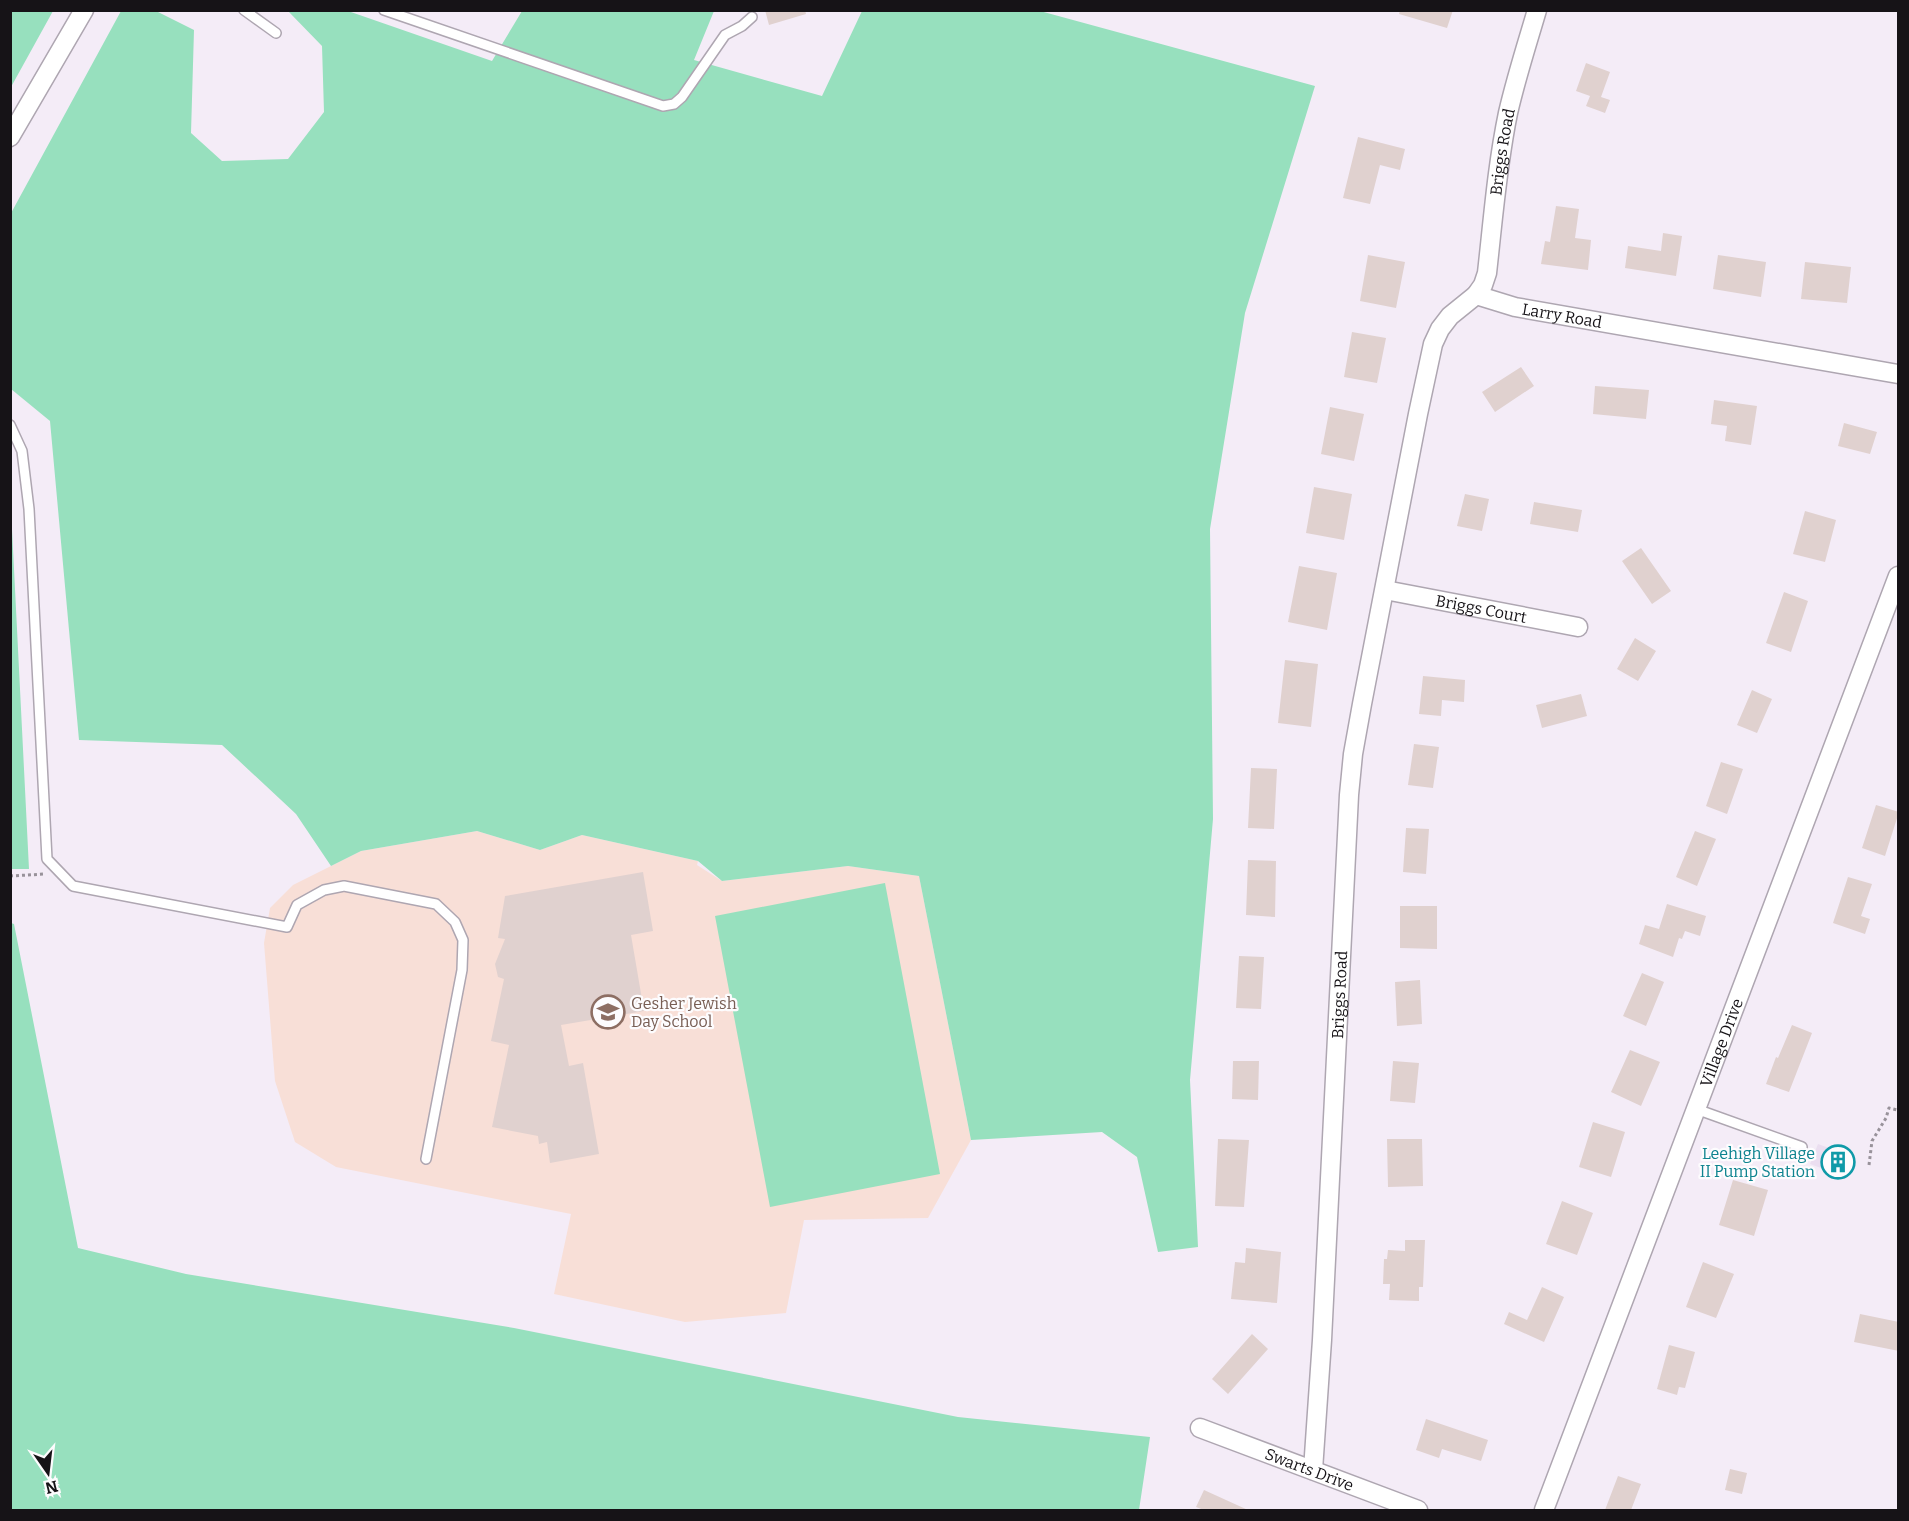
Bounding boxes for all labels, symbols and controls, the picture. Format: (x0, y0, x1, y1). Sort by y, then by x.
street label: Briggs Road (1486, 106, 1518, 196)
street label: Larry Road (1521, 299, 1604, 332)
street label: Briggs Court (1434, 590, 1529, 627)
street label: Briggs Road (1327, 950, 1351, 1039)
school or university icon: Gesher Jewish Day School (590, 994, 626, 1030)
place label: Gesher Jewish Day School (631, 994, 737, 1031)
street label: Village Drive (1696, 996, 1747, 1089)
place label: Leehigh Village II Pump Station (1700, 1144, 1815, 1181)
building icon: Leehigh Village II Pump Station (1820, 1144, 1856, 1180)
north arrow (18, 1443, 78, 1503)
street label: Swarts Drive (1262, 1444, 1357, 1495)
text: N (43, 1476, 60, 1498)

